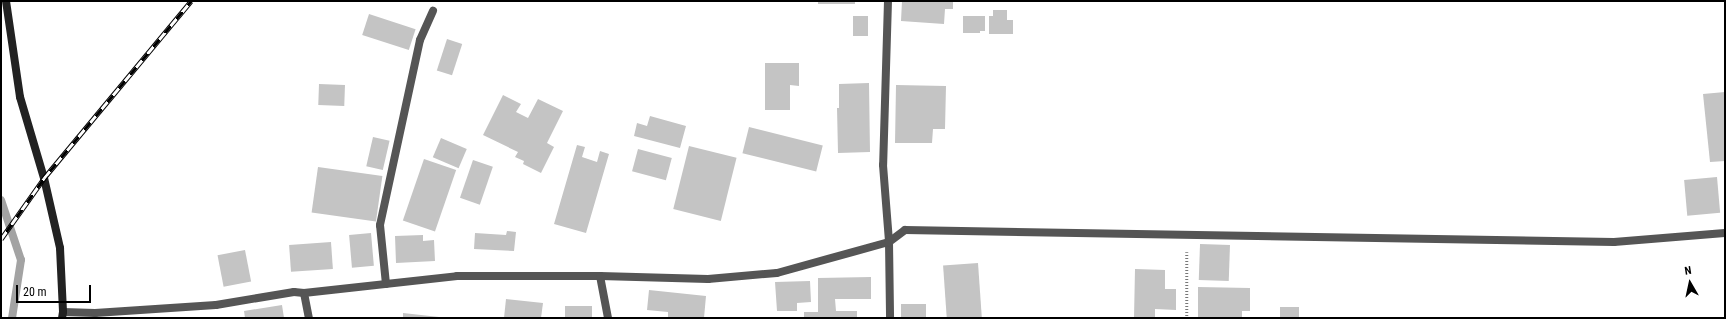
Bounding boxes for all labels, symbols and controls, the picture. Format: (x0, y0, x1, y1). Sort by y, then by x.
north arrow (1670, 263, 1710, 303)
text: N (1684, 264, 1692, 278)
scale bar (18, 277, 93, 303)
text: 20 m (23, 285, 47, 299)

